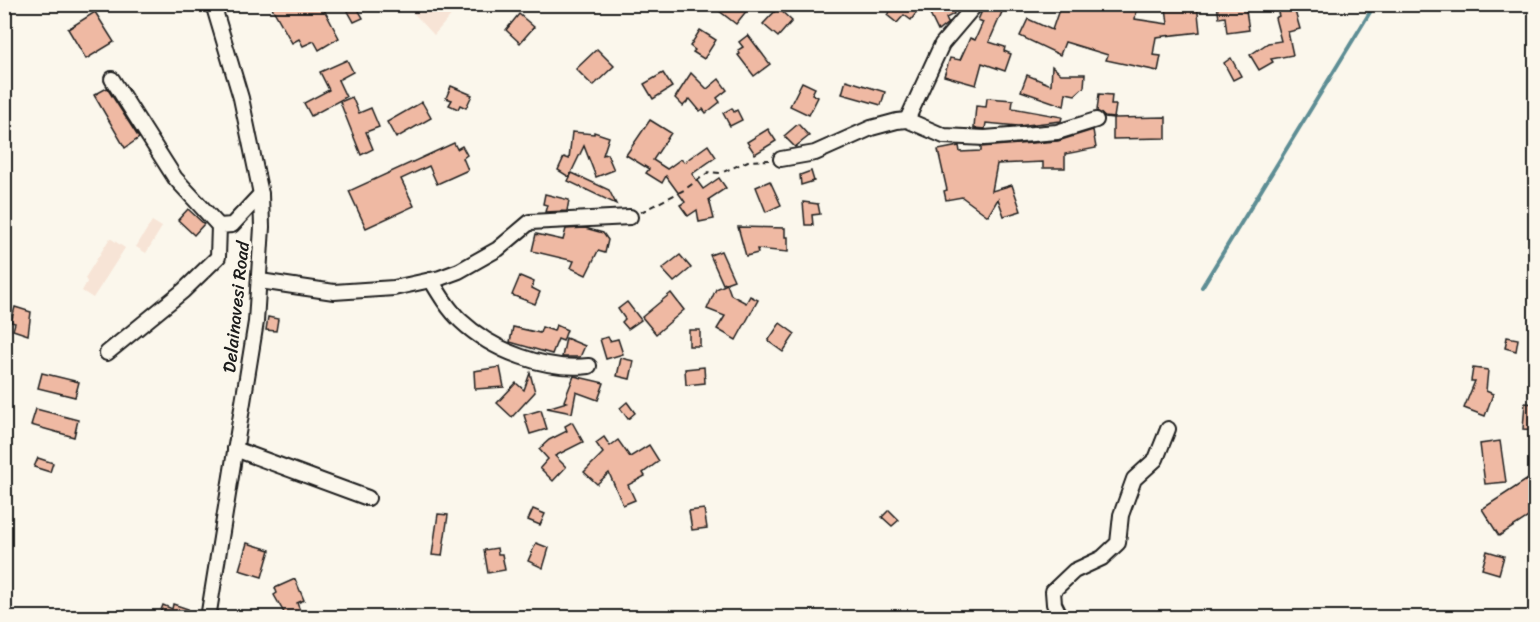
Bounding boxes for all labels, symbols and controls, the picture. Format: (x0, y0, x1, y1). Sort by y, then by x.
street label: Delainavesi Road (213, 238, 259, 374)

